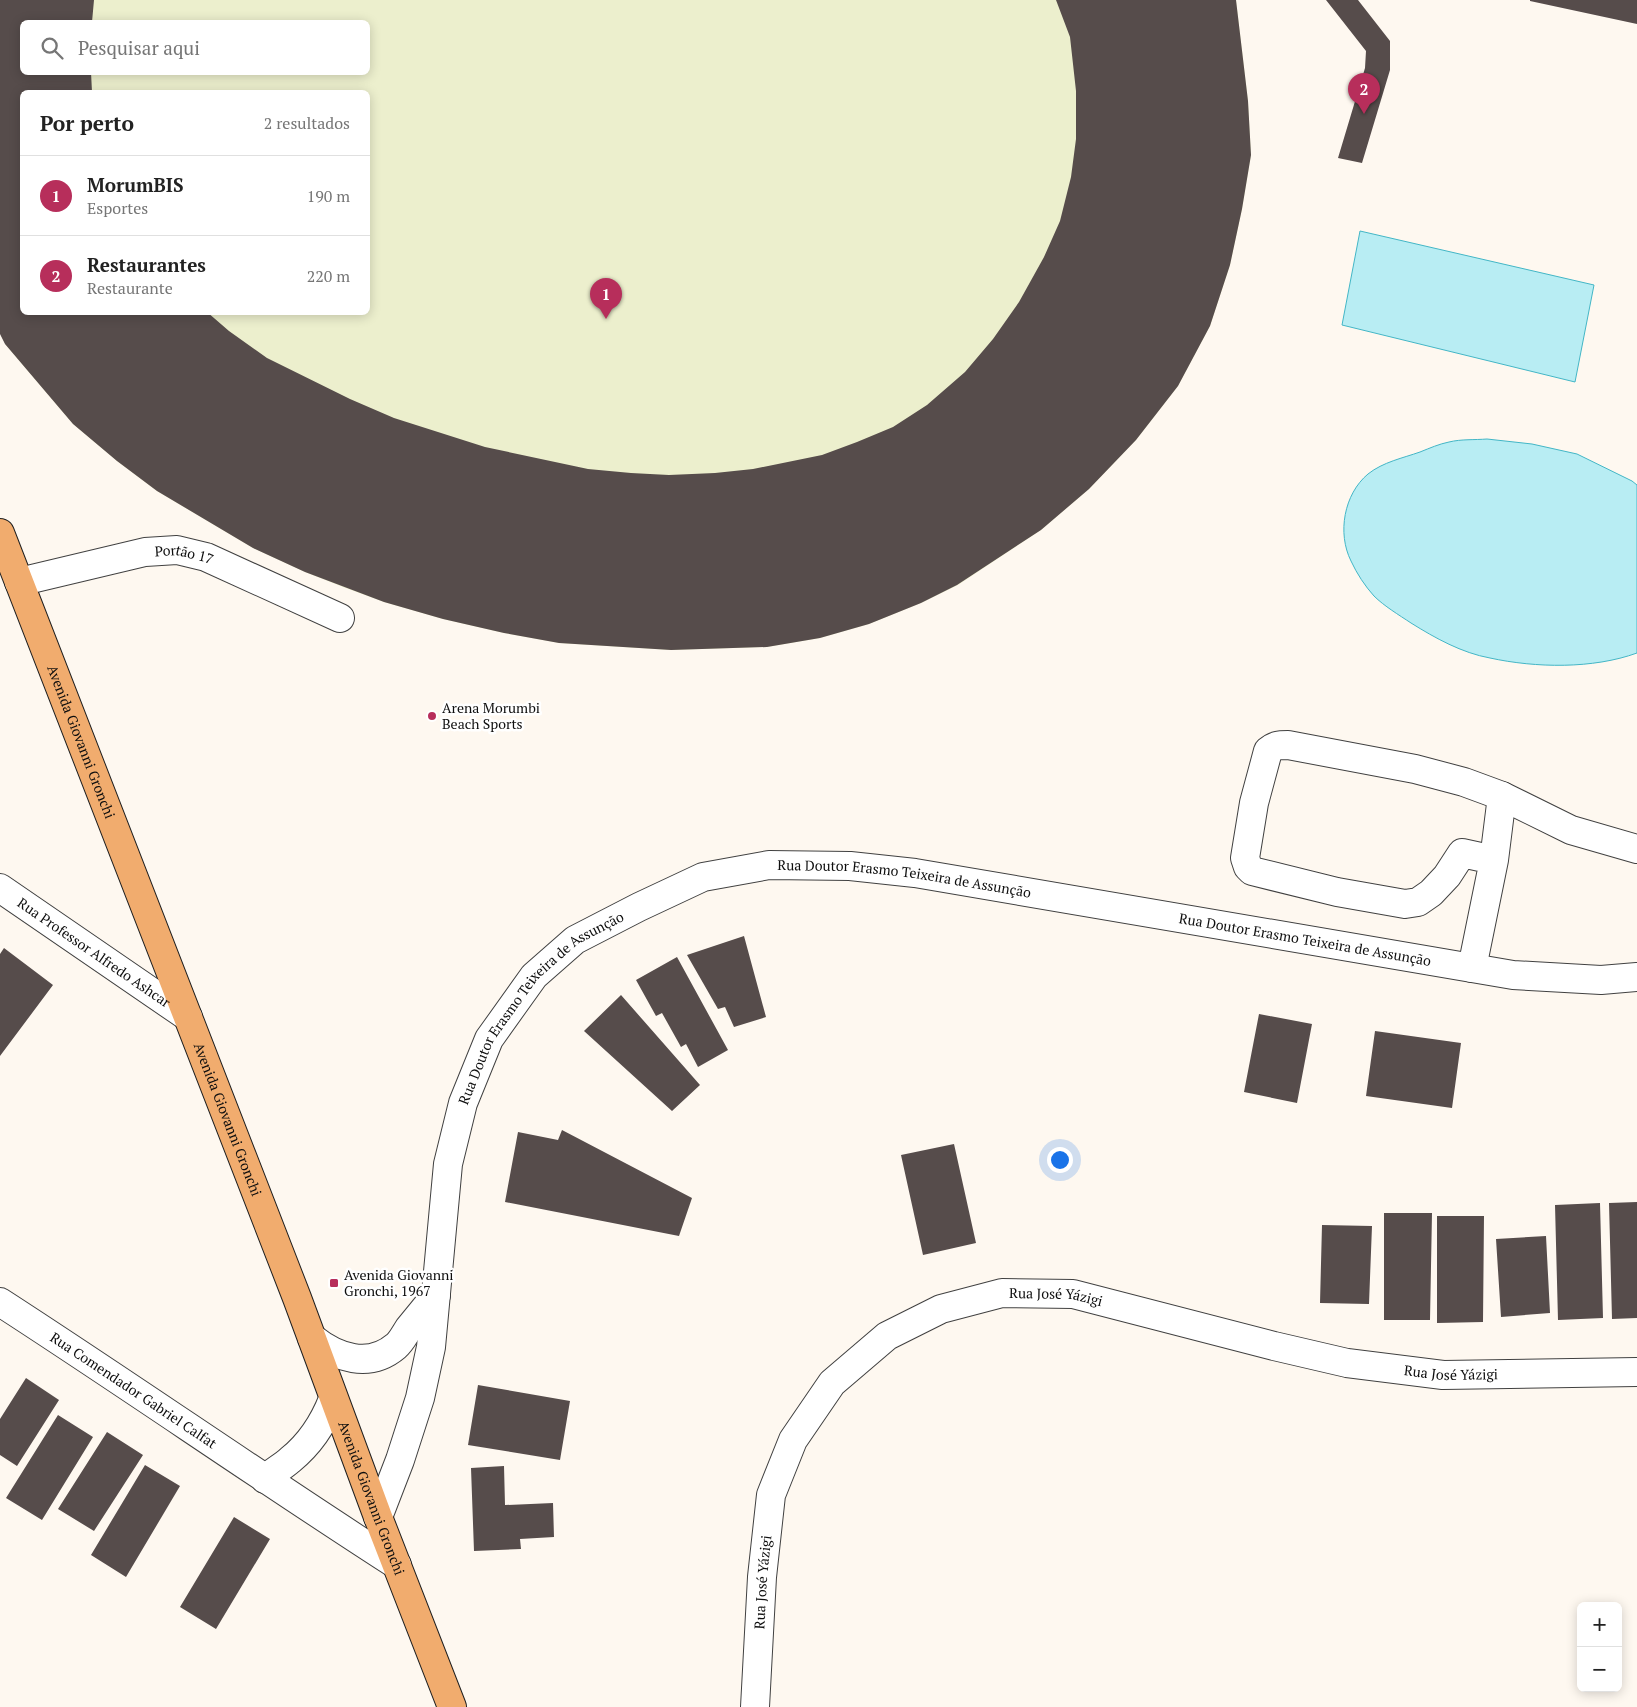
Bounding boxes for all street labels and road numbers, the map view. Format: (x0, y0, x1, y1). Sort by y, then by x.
street label: Portão 17 (154, 540, 217, 568)
street label: Avenida Giovanni Gronchi (43, 662, 120, 821)
street label: Rua Doutor Erasmo Teixeira de Assunção (777, 855, 1033, 902)
street label: Rua Professor Alfredo Ashcar (14, 893, 175, 1012)
street label: Rua Doutor Erasmo Teixeira de Assunção (453, 906, 627, 1107)
street label: Rua Doutor Erasmo Teixeira de Assunção (1178, 908, 1433, 970)
street label: Avenida Giovanni Gronchi (190, 1040, 266, 1199)
street label: Rua José Yázigi (1009, 1283, 1105, 1310)
street label: Rua Comendador Gabriel Calfat (47, 1327, 221, 1453)
street label: Rua José Yázigi (1403, 1360, 1498, 1384)
street label: Avenida Giovanni Gronchi (334, 1418, 410, 1578)
street label: Rua José Yázigi (749, 1534, 776, 1630)

